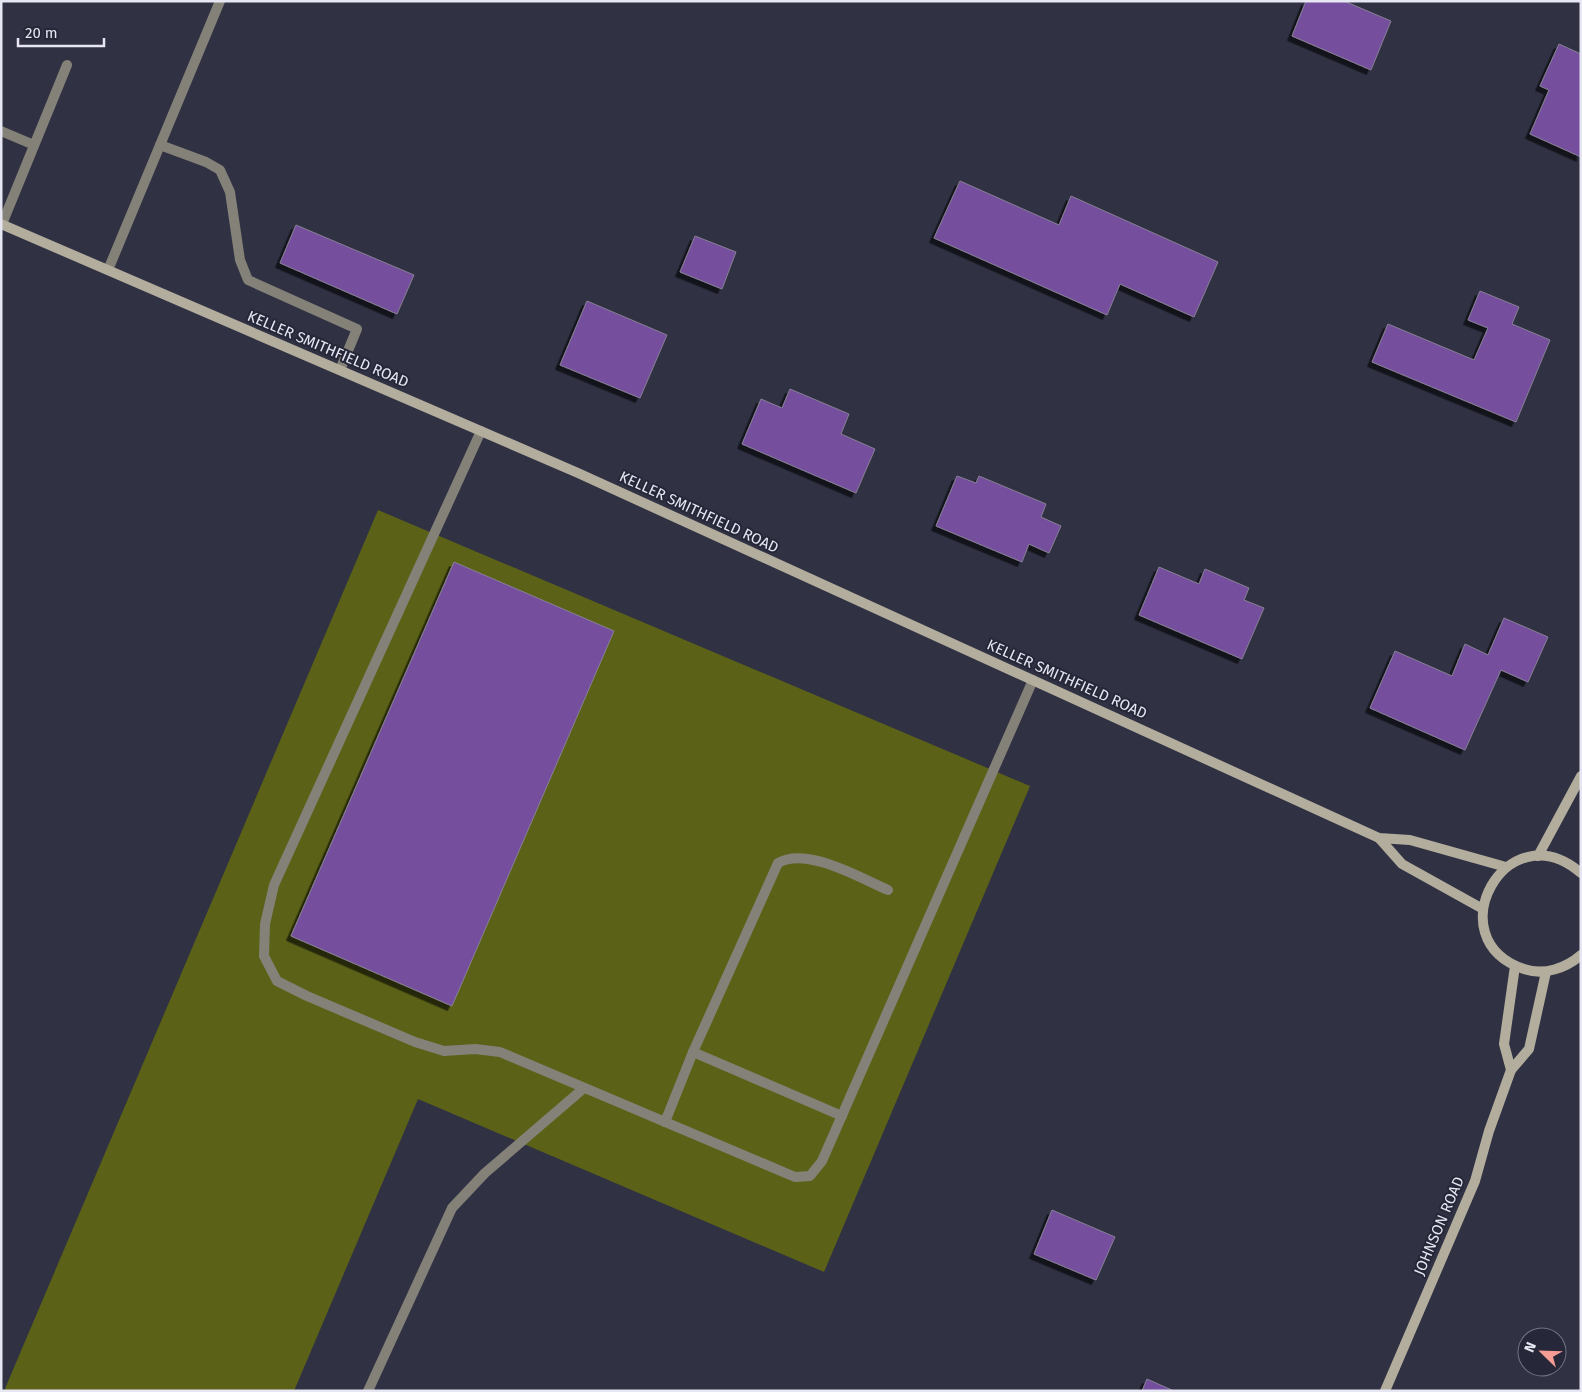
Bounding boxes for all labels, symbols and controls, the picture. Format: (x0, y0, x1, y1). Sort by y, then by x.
scale bar (18, 15, 104, 47)
text: 20 m (25, 24, 58, 42)
street label: KELLER SMITHFIELD ROAD (245, 307, 411, 391)
street label: KELLER SMITHFIELD ROAD (617, 467, 781, 557)
street label: KELLER SMITHFIELD ROAD (984, 636, 1150, 722)
street label: JOHNSON ROAD (1410, 1174, 1468, 1278)
north arrow (1517, 1327, 1567, 1377)
text: N (1521, 1340, 1540, 1355)

